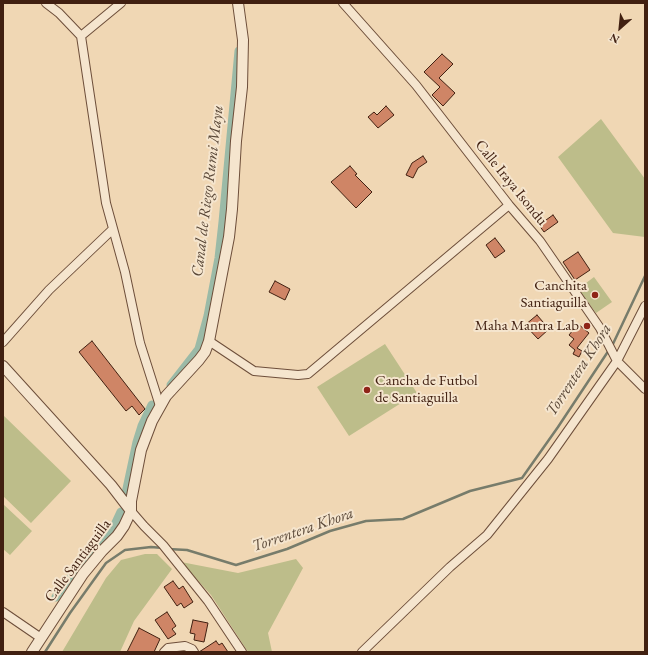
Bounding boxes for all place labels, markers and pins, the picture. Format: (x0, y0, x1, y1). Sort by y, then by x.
place label: Canchita Santiaguilla (520, 277, 587, 312)
marker: Canchita Santiaguilla (590, 290, 600, 300)
place label: Maha Mantra Lab (475, 317, 579, 335)
marker: Maha Mantra Lab (582, 321, 592, 331)
place label: Cancha de Futbol de Santiaguilla (375, 372, 478, 407)
marker: Cancha de Futbol de Santiaguilla (362, 385, 372, 395)

